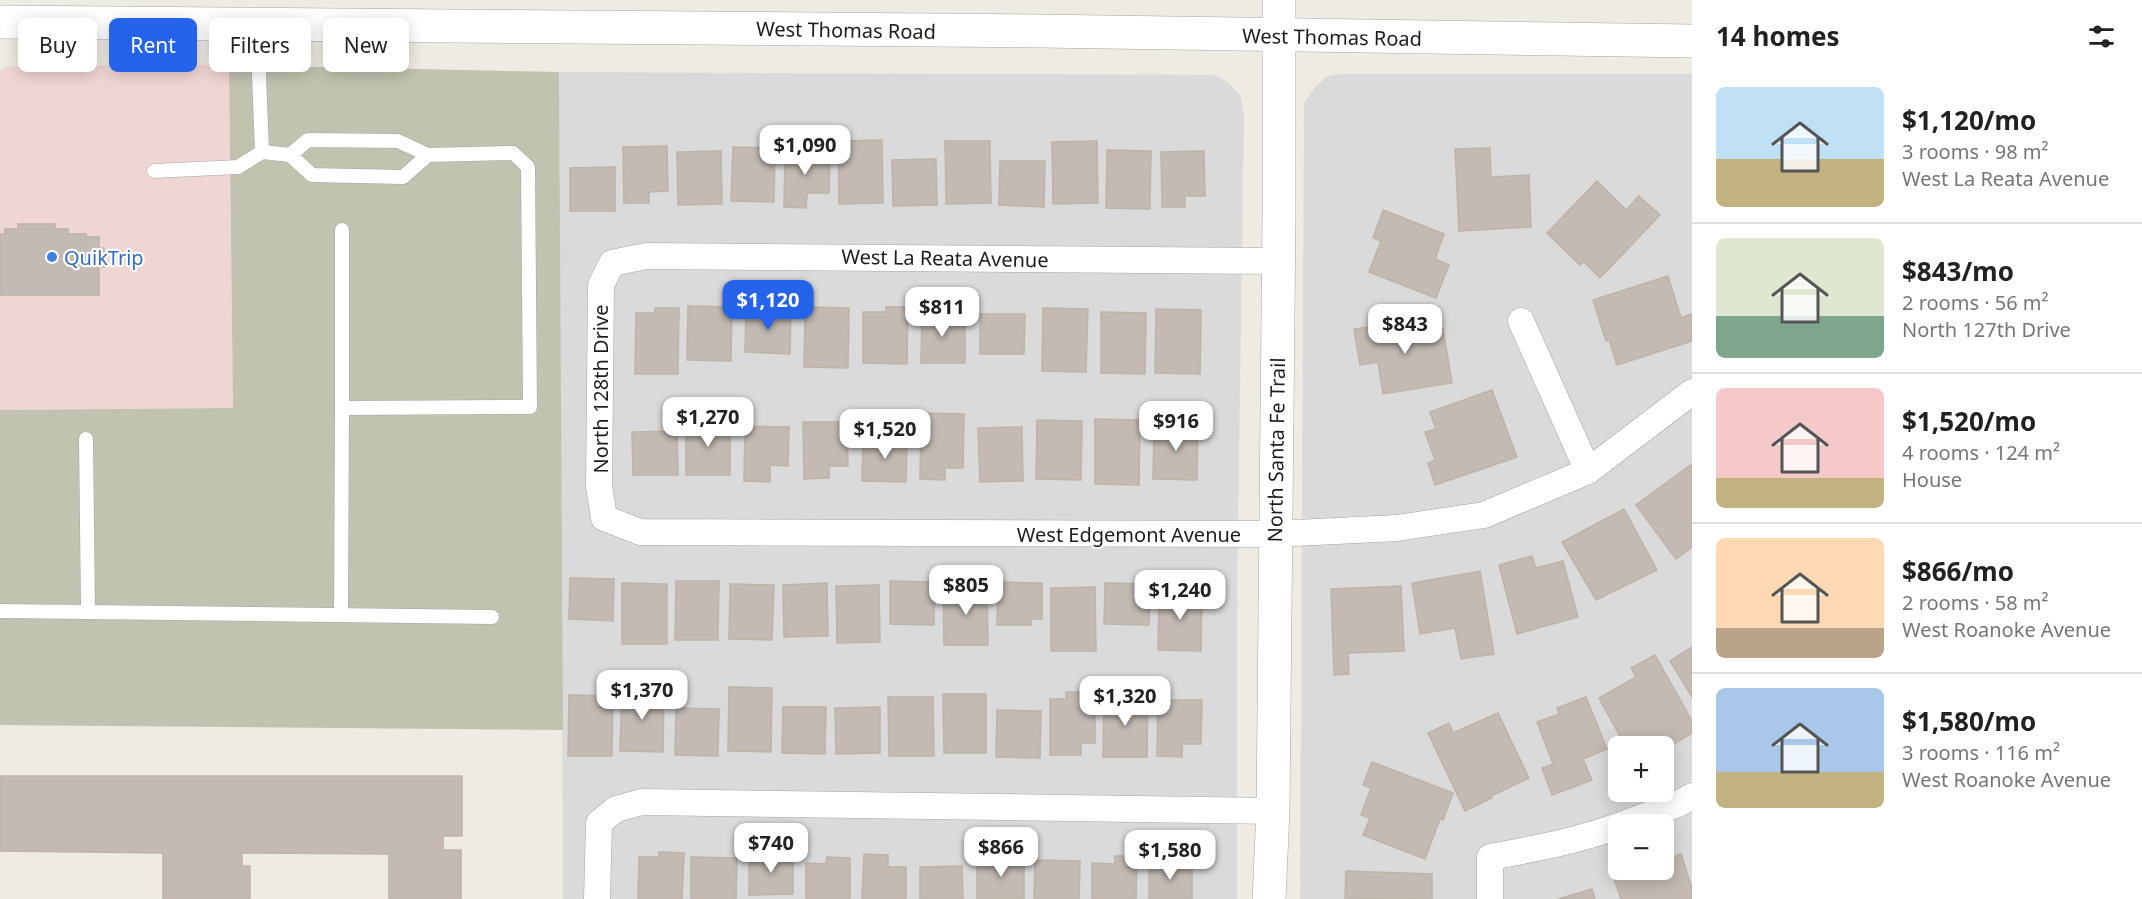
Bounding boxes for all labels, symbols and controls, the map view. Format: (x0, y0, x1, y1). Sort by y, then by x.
street label: West Thomas Road (756, 15, 936, 45)
chip: Buy (18, 18, 97, 72)
chip: Rent (109, 18, 197, 72)
chip: Filters (209, 18, 311, 72)
chip: New (323, 18, 409, 72)
text: 14 homes (1716, 18, 1840, 54)
icon: filters (2085, 20, 2118, 53)
street label: West Thomas Road (1242, 22, 1422, 52)
text: $1,120/mo (1902, 102, 2036, 138)
icon: home (1764, 111, 1836, 183)
pin: $1,090 (756, 125, 854, 176)
text: $1,090 (774, 131, 836, 158)
text: 3 rooms · 98 m² (1902, 138, 2049, 165)
text: West La Reata Avenue (1902, 165, 2109, 192)
street label: West La Reata Avenue (841, 243, 1049, 273)
place label: QuikTrip (64, 244, 144, 271)
marker: QuikTrip (45, 250, 59, 264)
text: $843/mo (1902, 253, 2014, 289)
icon: home (1764, 262, 1836, 334)
pin: $1,120 (719, 280, 817, 331)
text: $1,120 (737, 286, 799, 313)
pin: $811 (906, 287, 978, 338)
text: 2 rooms · 56 m² (1902, 289, 2049, 316)
text: $811 (919, 293, 965, 320)
pin: $843 (1369, 304, 1441, 355)
street label: North 128th Drive (587, 305, 614, 473)
text: $843 (1382, 310, 1428, 337)
text: North 127th Drive (1902, 316, 2071, 343)
street label: North Santa Fe Trail (1261, 357, 1291, 543)
pin: $1,270 (659, 397, 757, 448)
pin: $916 (1140, 401, 1212, 452)
text: $1,270 (677, 403, 739, 430)
text: $1,520/mo (1902, 403, 2036, 439)
text: $916 (1153, 407, 1199, 434)
pin: $1,520 (836, 409, 934, 460)
icon: home (1764, 412, 1836, 484)
text: $1,520 (854, 415, 916, 442)
text: 4 rooms · 124 m² (1902, 439, 2060, 466)
text: House (1902, 466, 1962, 493)
street label: West Edgemont Avenue (1017, 521, 1241, 548)
text: $866/mo (1902, 553, 2014, 589)
icon: home (1764, 562, 1836, 634)
pin: $805 (930, 565, 1002, 616)
pin: $1,240 (1131, 570, 1229, 621)
text: $805 (943, 571, 989, 598)
text: $1,240 (1149, 576, 1211, 603)
text: 2 rooms · 58 m² (1902, 589, 2049, 616)
text: West Roanoke Avenue (1902, 616, 2111, 643)
pin: $1,370 (593, 670, 691, 721)
text: $1,370 (611, 676, 673, 703)
pin: $1,320 (1076, 676, 1174, 727)
text: $1,320 (1094, 682, 1156, 709)
text: $1,580/mo (1902, 703, 2036, 739)
icon: home (1764, 712, 1836, 784)
map controls (1608, 736, 1674, 880)
button: + (1608, 736, 1674, 802)
text: 3 rooms · 116 m² (1902, 739, 2060, 766)
text: West Roanoke Avenue (1902, 766, 2111, 793)
button: − (1608, 814, 1674, 880)
pin: $740 (735, 823, 807, 874)
pin: $866 (965, 827, 1037, 878)
text: $740 (748, 829, 794, 856)
pin: $1,580 (1121, 830, 1219, 881)
text: $866 (978, 833, 1024, 860)
text: $1,580 (1139, 836, 1201, 863)

